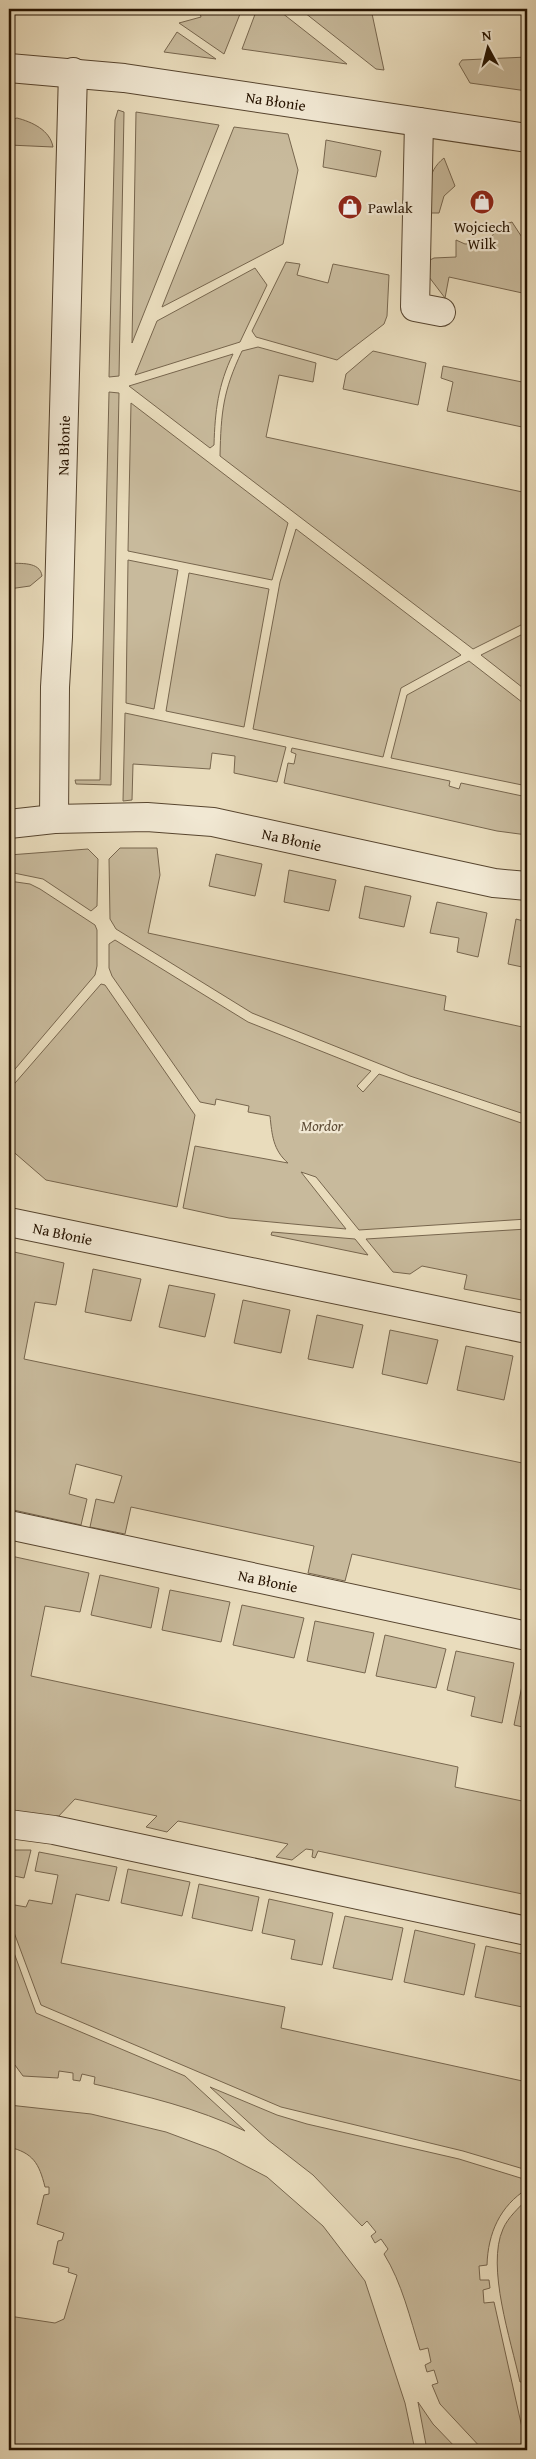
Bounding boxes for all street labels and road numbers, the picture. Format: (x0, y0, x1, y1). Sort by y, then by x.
street label: Na Błonie (244, 86, 307, 115)
street label: Na Błonie (52, 415, 74, 476)
street label: Na Błonie (260, 822, 324, 856)
street label: Na Błonie (31, 1217, 95, 1250)
street label: Na Błonie (236, 1564, 300, 1597)

